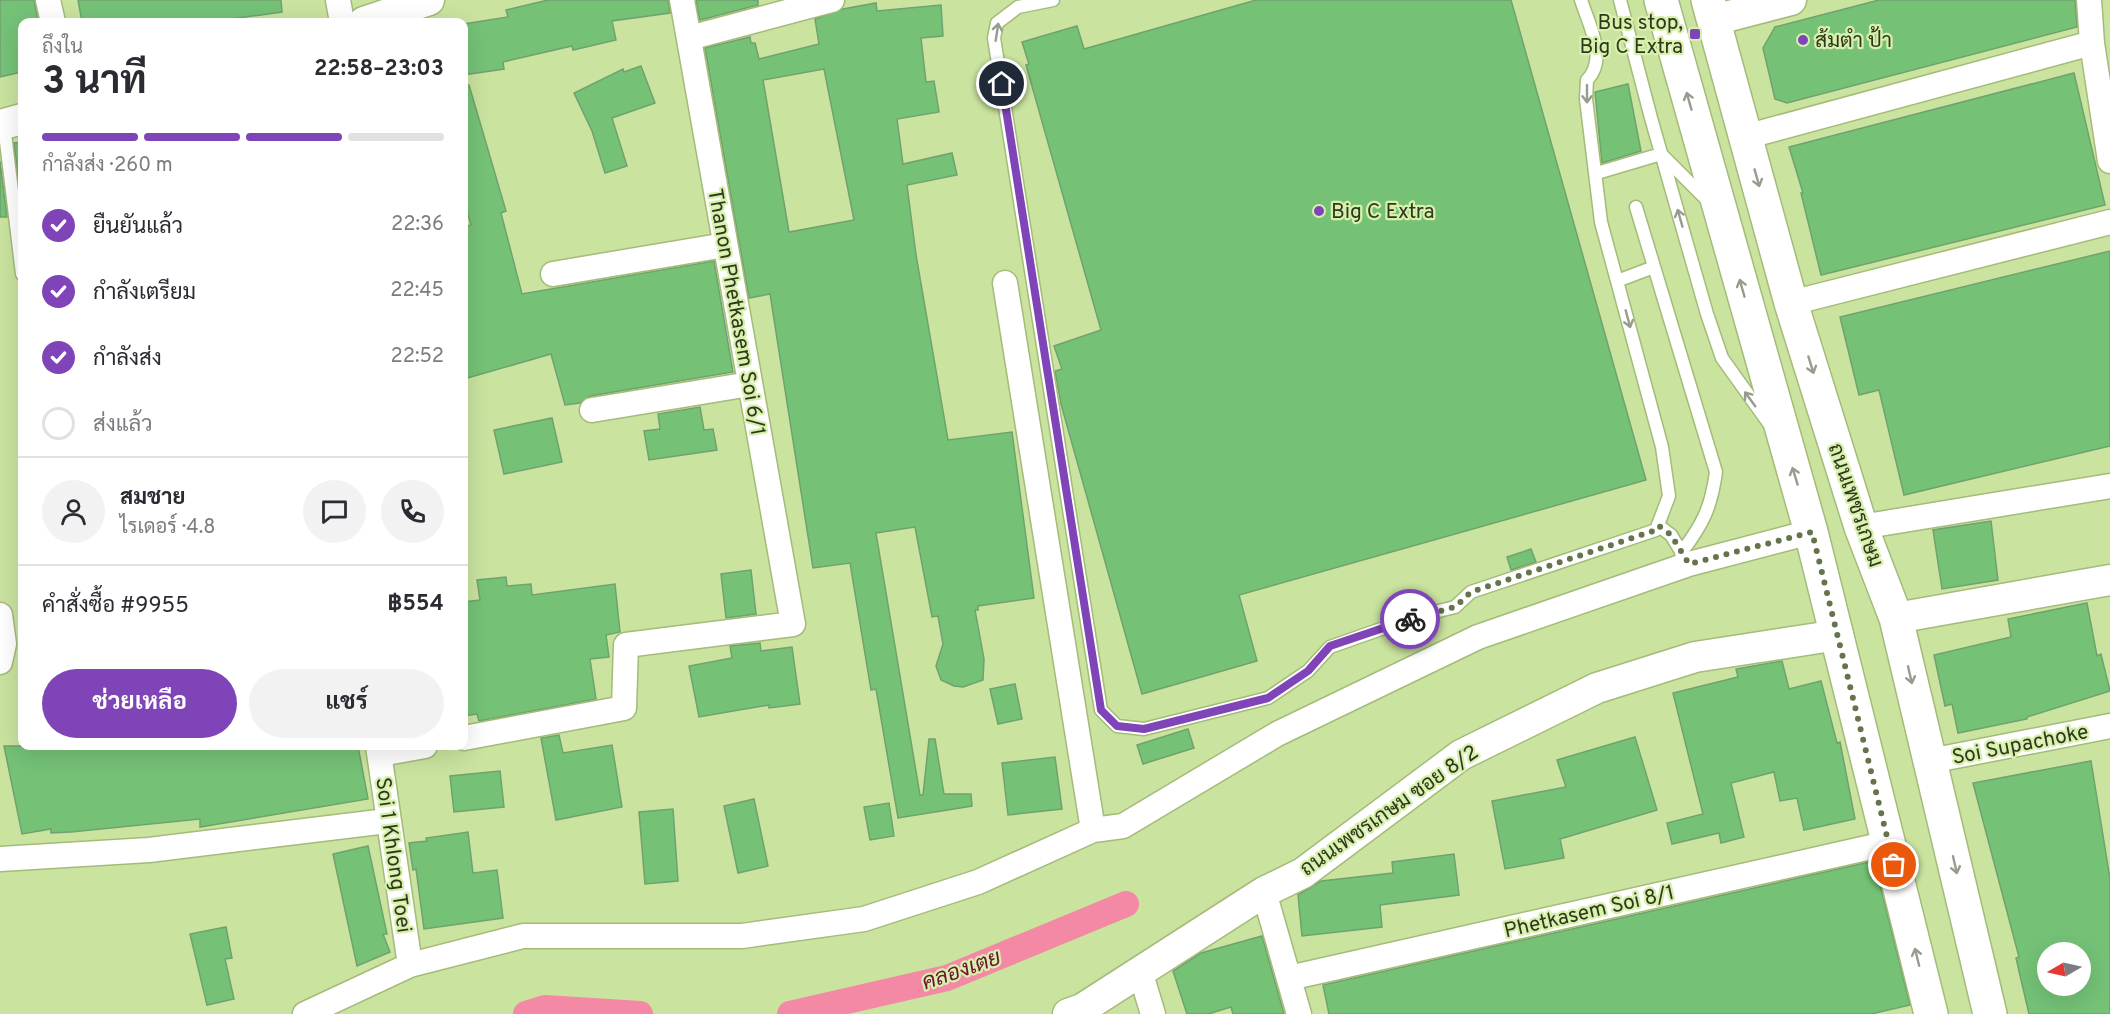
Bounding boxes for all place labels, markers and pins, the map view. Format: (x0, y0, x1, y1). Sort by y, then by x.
place label: Bus stop, Big C Extra (1579, 10, 1683, 61)
place label: ส้มตำ ป้า (1815, 26, 1892, 55)
marker: Bus stop, Big C Extra (1688, 27, 1702, 41)
marker: ส้มตำ ป้า (1796, 33, 1810, 47)
pin (976, 58, 1027, 109)
place label: Big C Extra (1331, 199, 1435, 226)
marker: Big C Extra (1312, 204, 1326, 218)
pin (1868, 839, 1919, 890)

